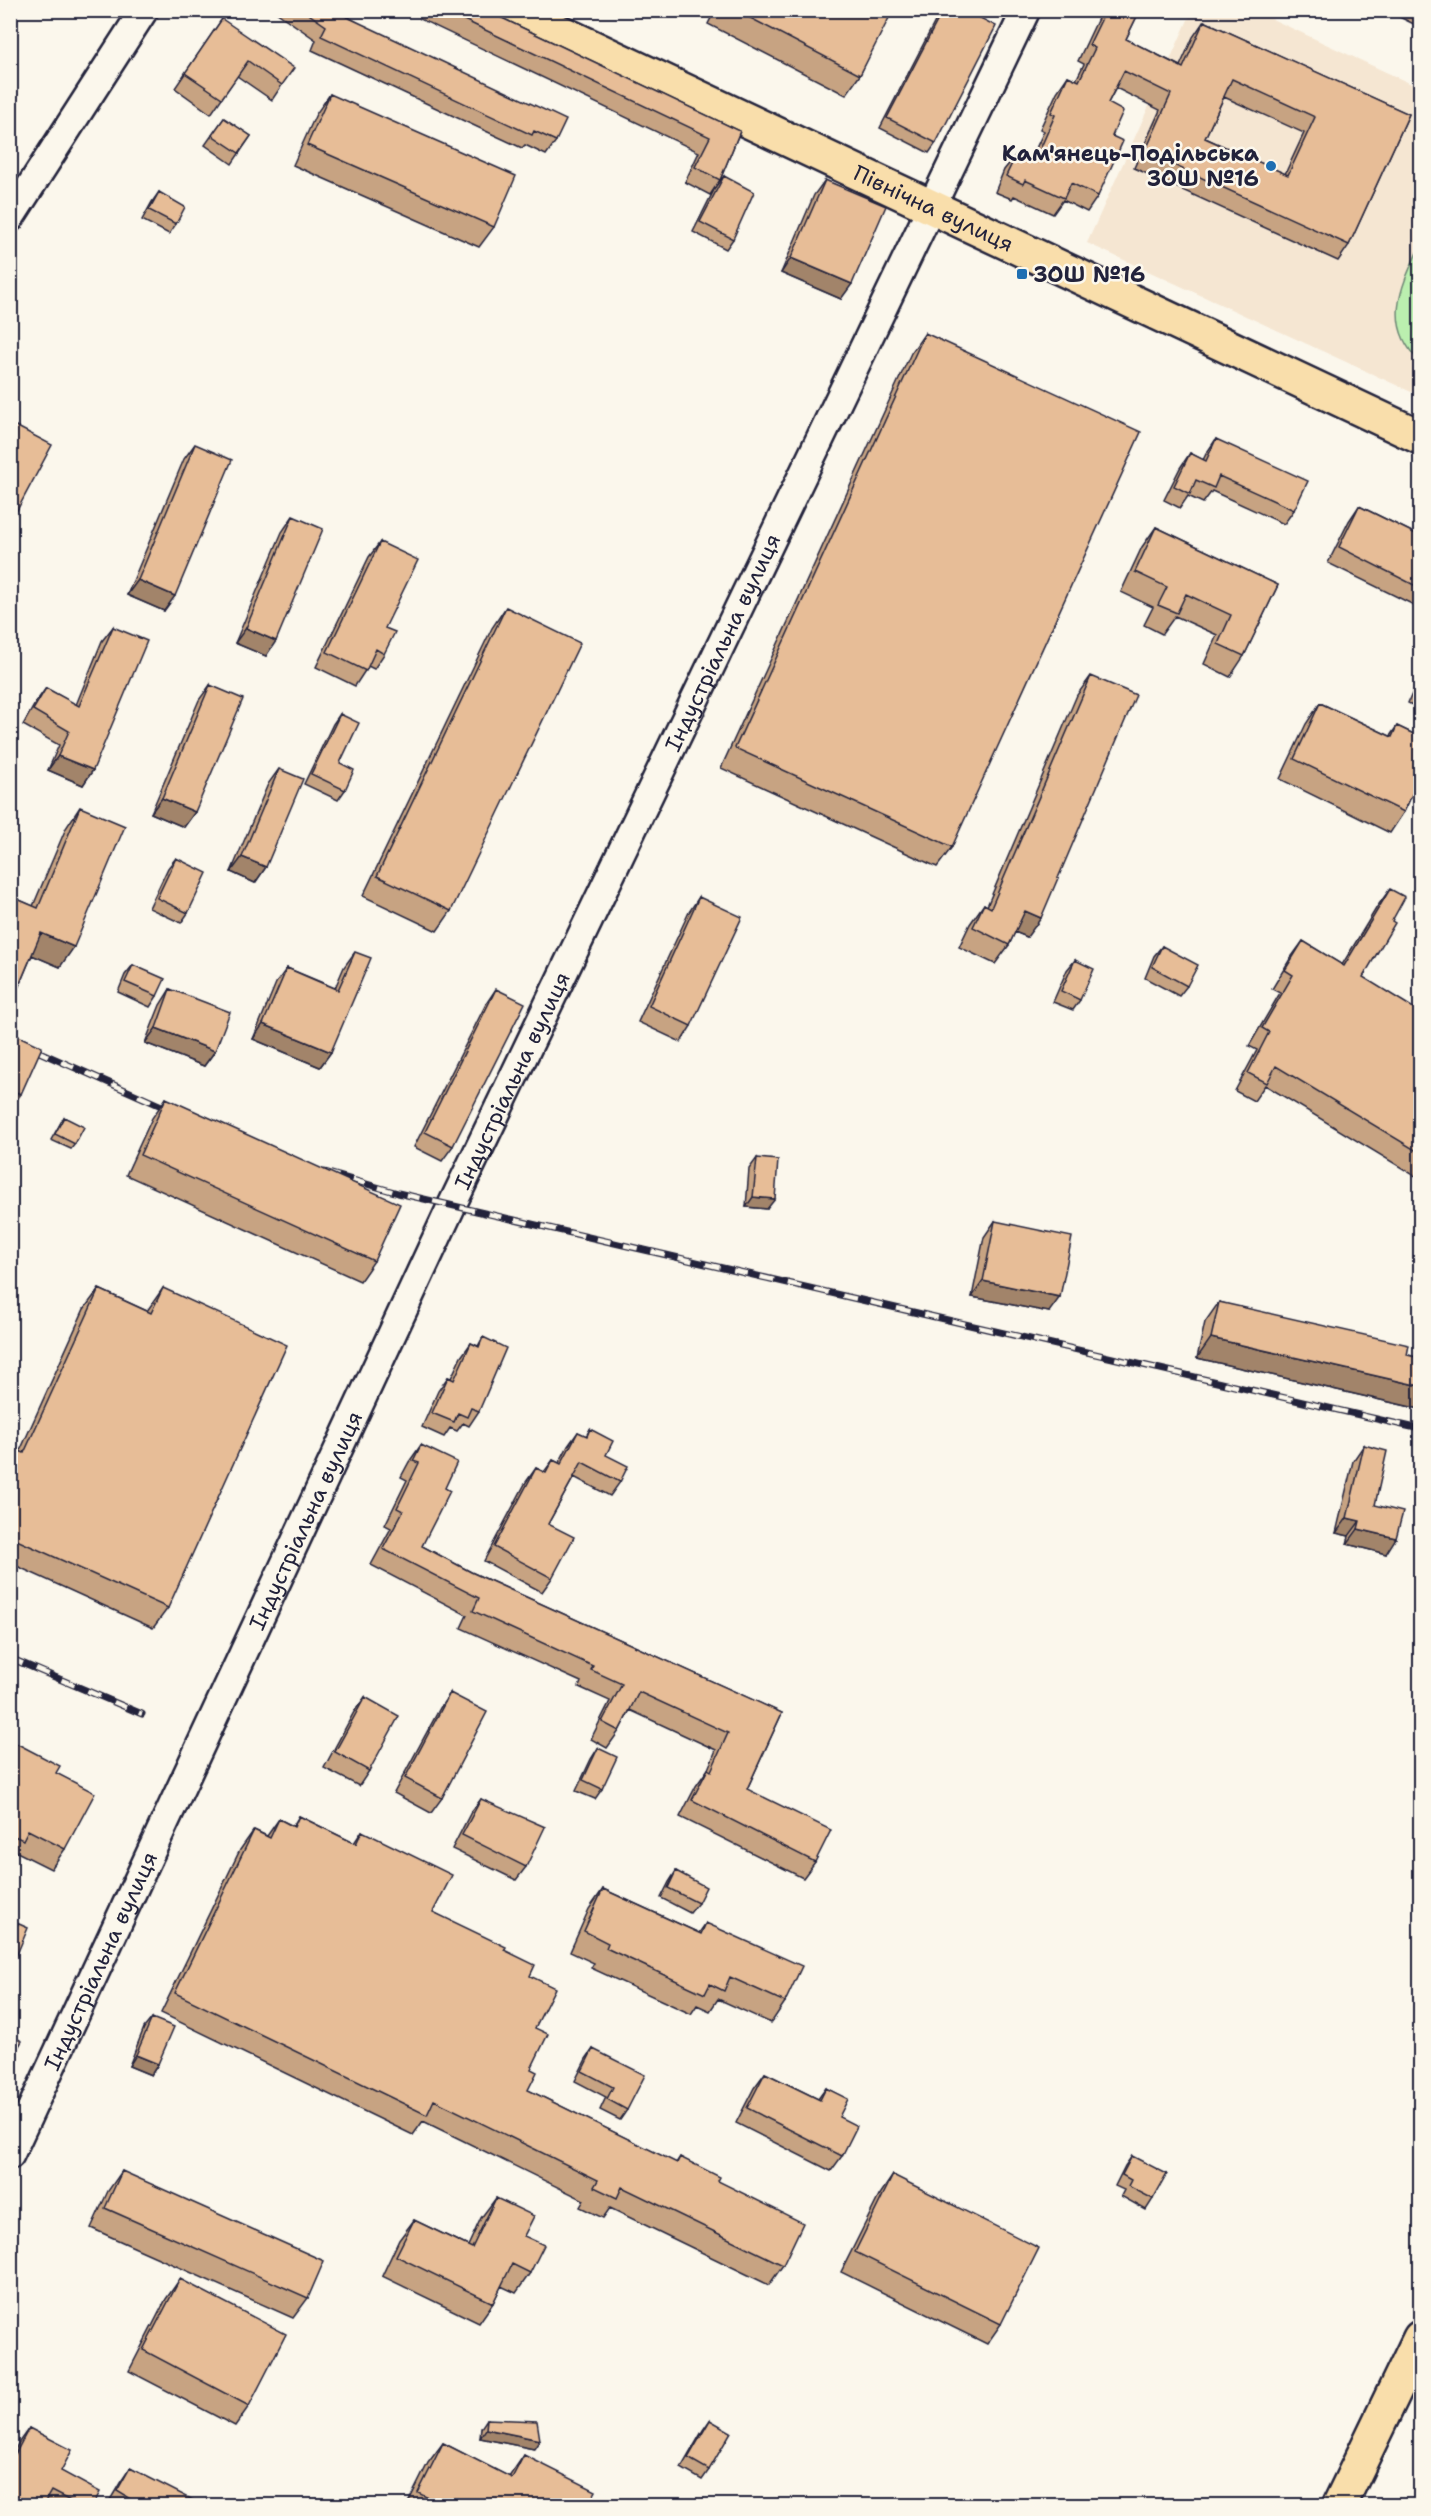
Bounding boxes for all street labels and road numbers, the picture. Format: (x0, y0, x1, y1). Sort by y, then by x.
street label: Північна вулиця (849, 158, 1018, 259)
street label: Індустріальна вулиця (658, 529, 787, 756)
street label: Індустріальна вулиця (448, 967, 577, 1194)
street label: Індустріальна вулиця (242, 1406, 369, 1635)
street label: Індустріальна вулиця (37, 1847, 164, 2075)

